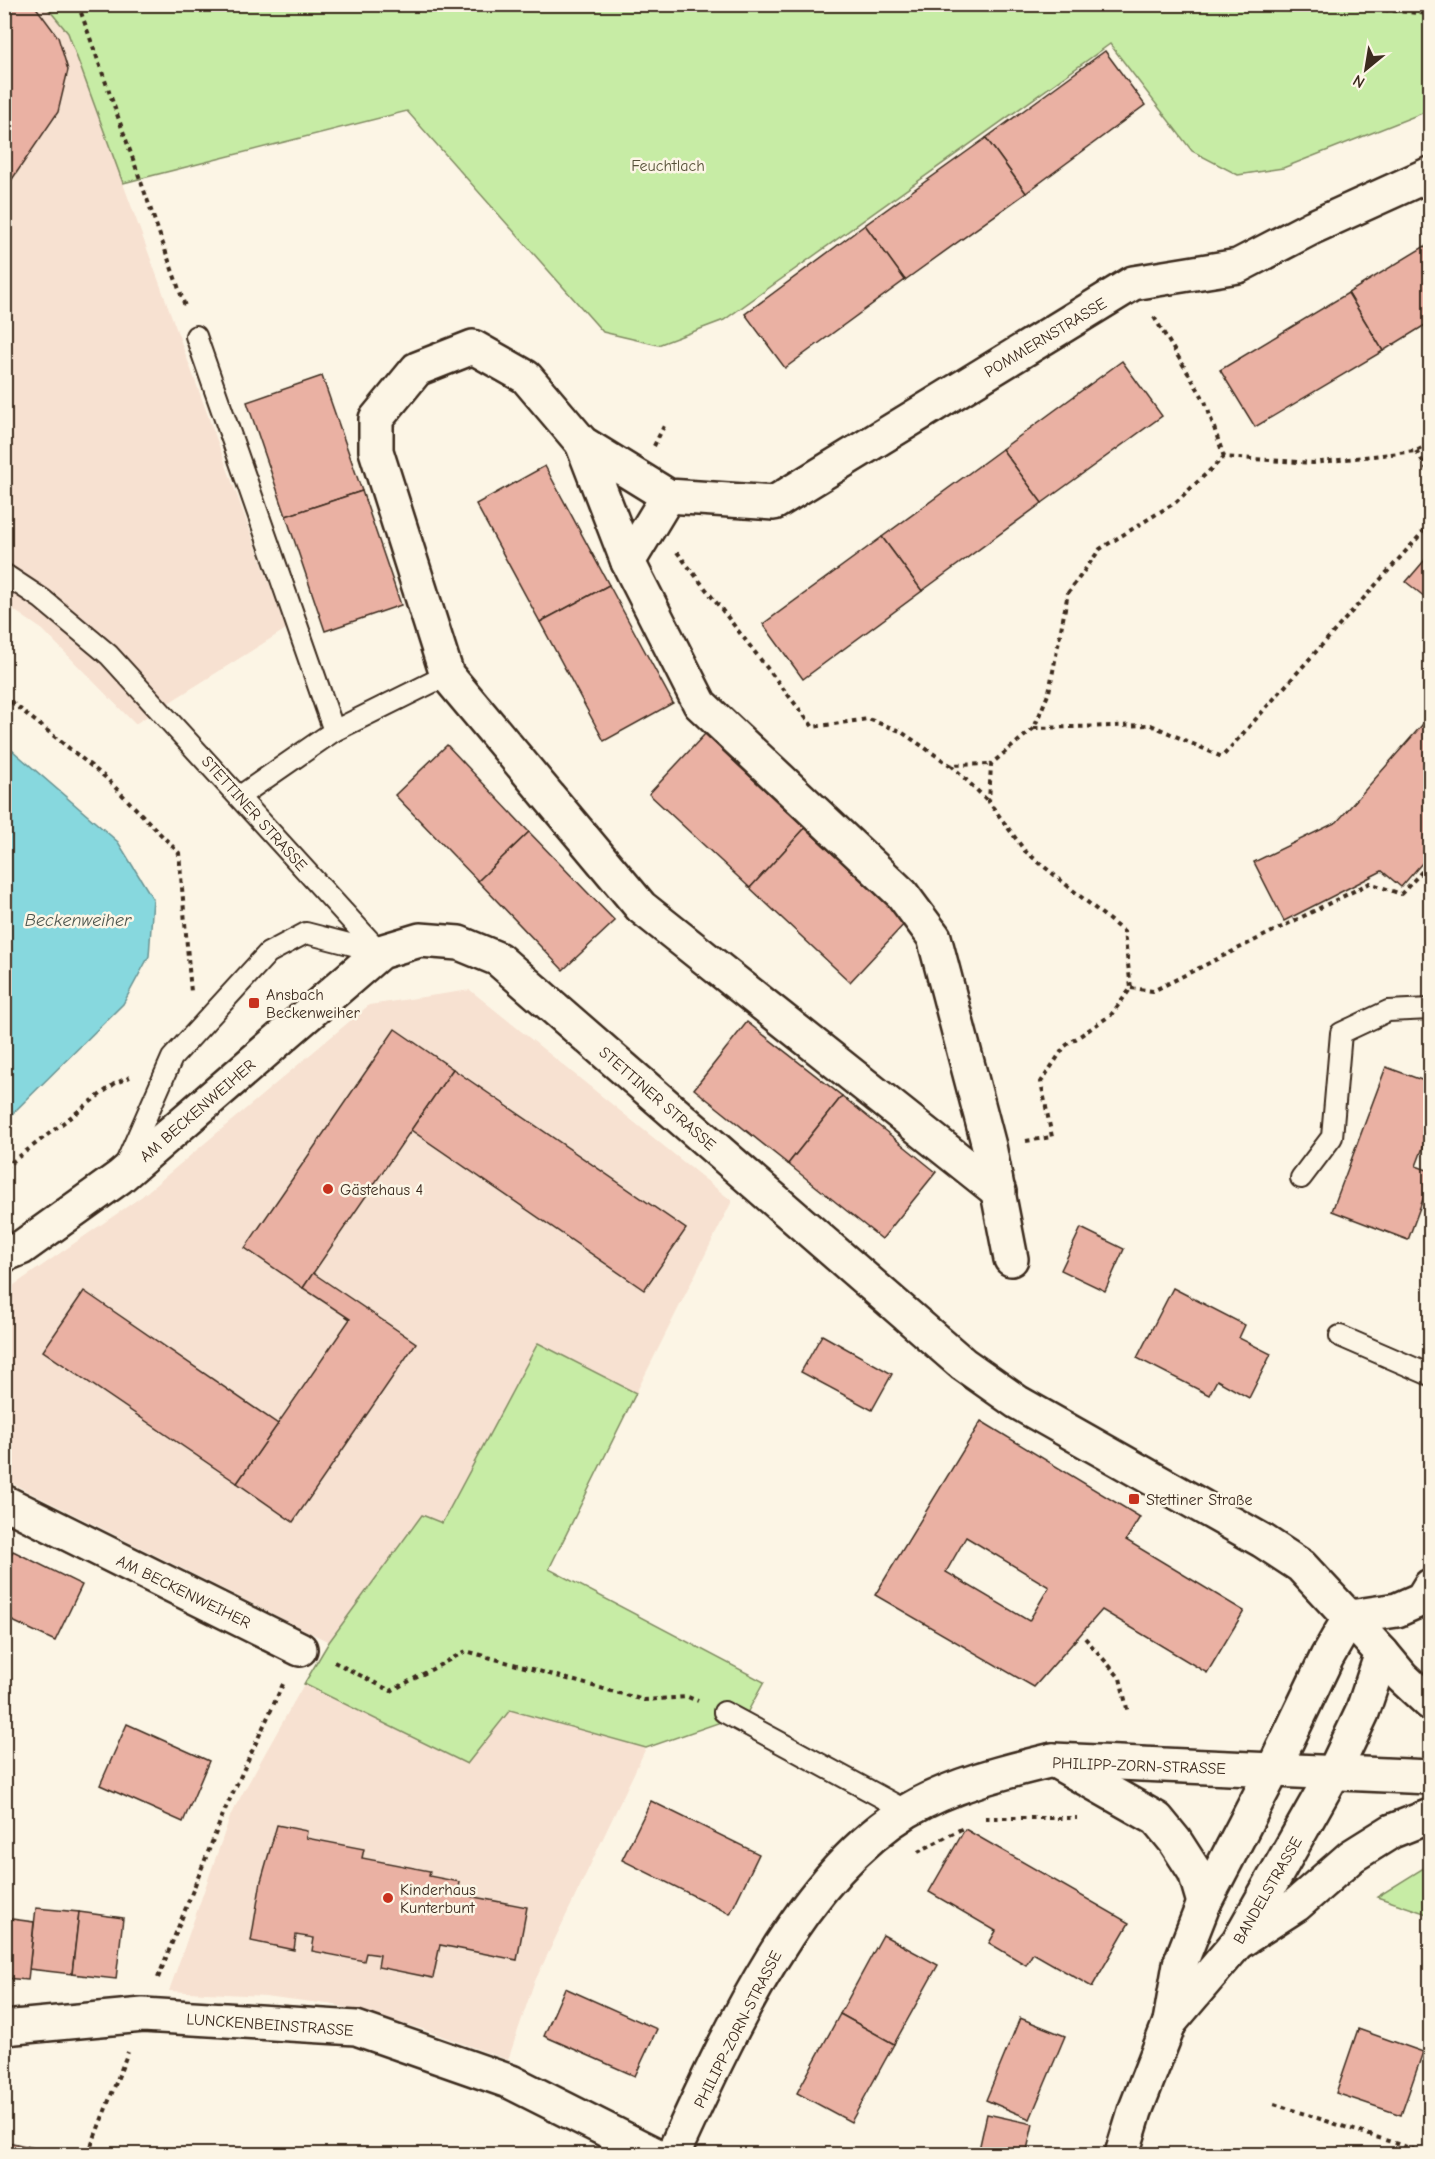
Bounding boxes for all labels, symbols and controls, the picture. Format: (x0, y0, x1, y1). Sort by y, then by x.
north arrow (1336, 39, 1396, 99)
text: N (1350, 71, 1368, 92)
park label: Feuchtlach (631, 157, 705, 175)
street label: POMMERNSTRASSE (981, 294, 1110, 381)
street label: STETTINER STRASSE (198, 752, 311, 875)
water label: Beckenweiher (25, 910, 132, 931)
place label: Ansbach Beckenweiher (266, 986, 360, 1022)
marker: Ansbach Beckenweiher (247, 996, 261, 1010)
street label: STETTINER STRASSE (595, 1043, 720, 1154)
street label: AM BECKENWEIHER (136, 1055, 259, 1166)
place label: Gästehaus 4 (340, 1181, 423, 1199)
marker: Gästehaus 4 (321, 1182, 335, 1196)
place label: Stettiner Straße (1146, 1491, 1252, 1509)
marker: Stettiner Straße (1127, 1492, 1141, 1506)
street label: AM BECKENWEIHER (114, 1552, 254, 1632)
street label: PHILIPP-ZORN-STRASSE (1052, 1754, 1227, 1778)
street label: BANDELSTRASSE (1230, 1833, 1306, 1947)
place label: Kinderhaus Kunterbunt (400, 1881, 476, 1917)
marker: Kinderhaus Kunterbunt (381, 1891, 395, 1905)
street label: PHILIPP-ZORN-STRASSE (690, 1948, 786, 2111)
street label: LUNCKENBEINSTRASSE (186, 2010, 355, 2040)

